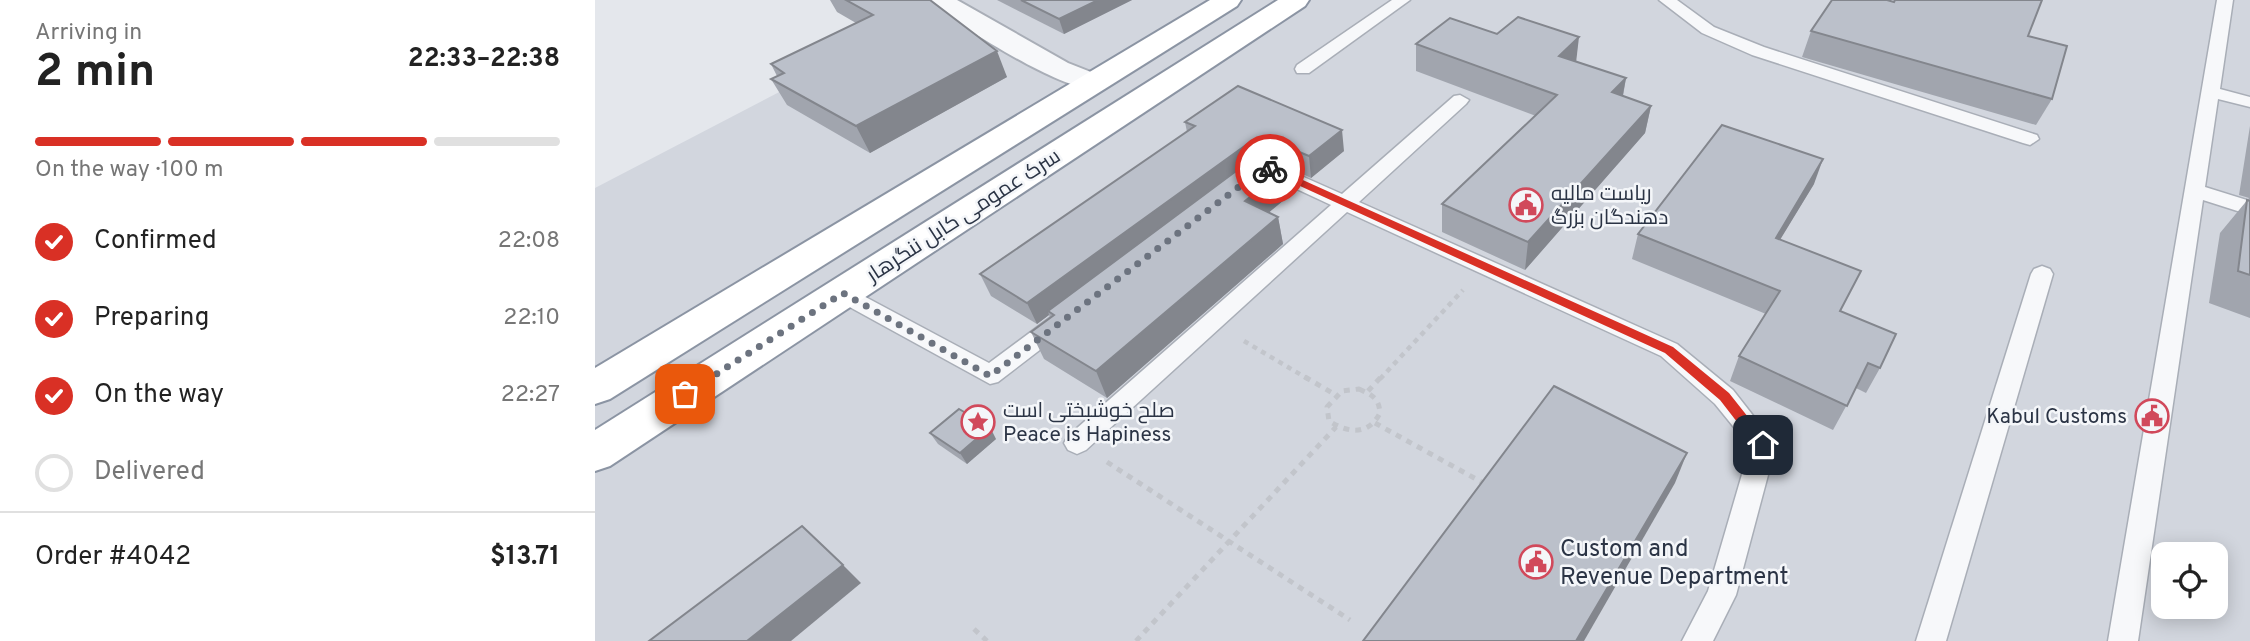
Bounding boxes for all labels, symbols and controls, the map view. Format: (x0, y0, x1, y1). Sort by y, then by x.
text: Arriving in (35, 19, 142, 48)
text: 22:33–22:38 (408, 43, 560, 76)
text: 2 min (35, 44, 155, 103)
courier (1235, 134, 1305, 204)
street label: سرک عمومی کابل ننگرهار (861, 143, 1066, 290)
icon: bike (1251, 150, 1289, 188)
text: On the way · 100 m (35, 156, 224, 185)
place label: ریاست مالیه دهندگان بزرگ (1551, 181, 1668, 232)
public building icon: ریاست مالیه دهندگان بزرگ (1507, 186, 1545, 224)
icon: check (35, 223, 73, 261)
text: Confirmed (94, 225, 217, 258)
text: 22:08 (498, 227, 560, 256)
icon: check (35, 300, 73, 338)
text: Preparing (94, 302, 209, 335)
text: 22:10 (503, 304, 560, 333)
pin (655, 364, 715, 424)
icon: bag (666, 375, 704, 413)
icon: check (35, 377, 73, 415)
text: On the way (94, 379, 224, 412)
text: 22:27 (501, 381, 560, 410)
public building icon: Kabul Customs (2133, 397, 2171, 435)
place label: صلح خوشبختی است Peace is Hapiness (1003, 398, 1175, 449)
place icon: صلح خوشبختی است Peace is Hapiness (959, 403, 997, 441)
place label: Kabul Customs (1986, 404, 2127, 431)
pin (1733, 415, 1793, 475)
icon: home (1744, 426, 1782, 464)
text: Delivered (94, 456, 205, 489)
place label: Custom and Revenue Department (1560, 535, 1789, 593)
text: Order #4042 (35, 541, 191, 574)
text: $13.71 (490, 541, 560, 574)
map controls (2151, 542, 2228, 619)
button: locate (2151, 542, 2228, 619)
public building icon: Custom and Revenue Department (1517, 543, 1555, 581)

